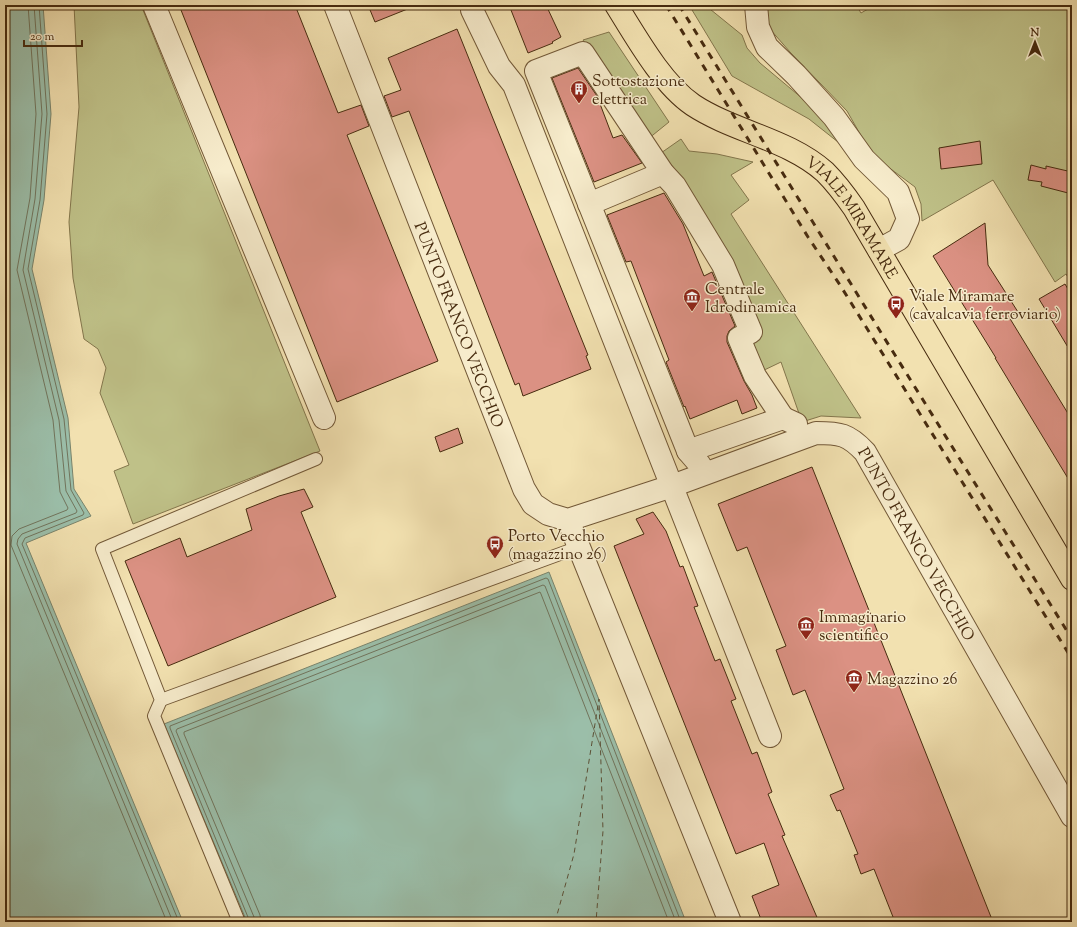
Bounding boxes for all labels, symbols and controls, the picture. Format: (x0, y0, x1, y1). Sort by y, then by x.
scale bar (24, 22, 82, 48)
north arrow (1015, 22, 1055, 62)
text: N (1030, 25, 1040, 41)
text: 20 m (30, 28, 55, 46)
place label: Sottostazione elettrica (592, 71, 685, 112)
building icon: Sottostazione elettrica (569, 79, 589, 104)
street label: VIALE MIRAMARE (800, 152, 902, 284)
street label: PUNTO FRANCO VECCHIO (407, 219, 508, 432)
place label: Centrale Idrodinamica (705, 279, 797, 320)
place label: Viale Miramare (cavalcavia ferroviario) (909, 286, 1061, 327)
museum icon: Centrale Idrodinamica (682, 287, 702, 312)
bus stop icon: Viale Miramare (cavalcavia ferroviario) (886, 294, 906, 319)
street label: PUNTO FRANCO VECCHIO (851, 444, 979, 646)
place label: Porto Vecchio (magazzino 26) (508, 526, 607, 567)
bus stop icon: Porto Vecchio (magazzino 26) (485, 534, 505, 559)
place label: Immaginario scientifico (819, 607, 906, 648)
museum icon: Immaginario scientifico (796, 615, 816, 640)
museum icon: Magazzino 26 (844, 668, 864, 693)
place label: Magazzino 26 (867, 669, 958, 692)

